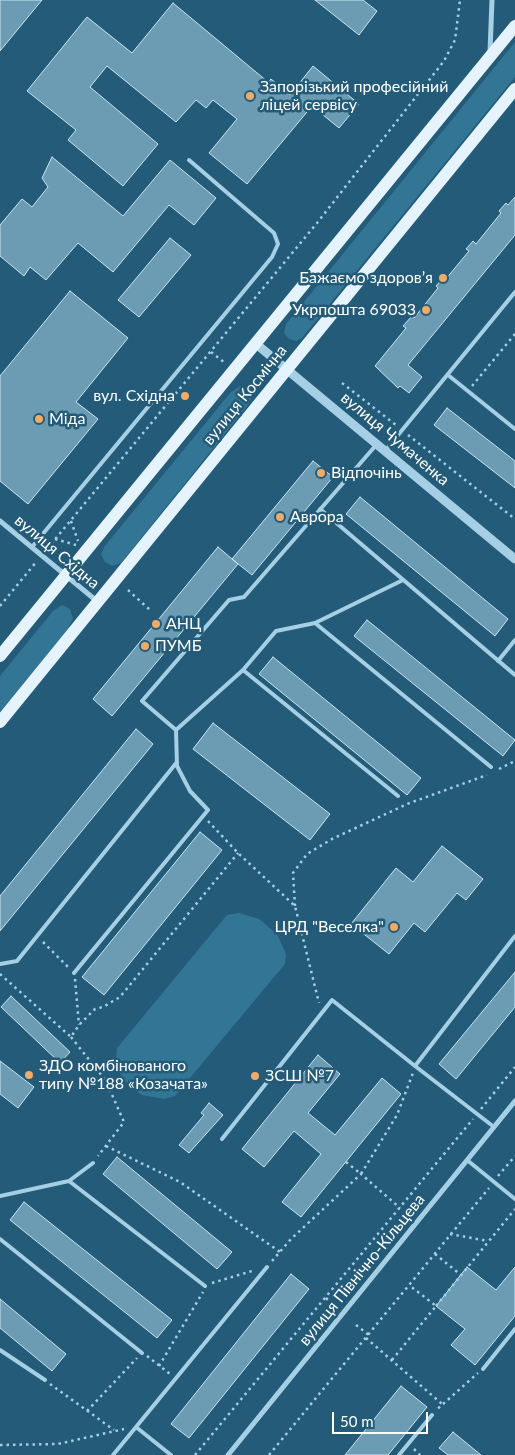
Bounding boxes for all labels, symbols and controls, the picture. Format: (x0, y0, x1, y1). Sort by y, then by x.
place label: Запорізький професійний ліцей сервісу (260, 77, 448, 115)
marker: Запорізький професійний ліцей сервісу (244, 90, 256, 102)
place label: Бажаємо здоровʼя (299, 268, 433, 288)
marker: Бажаємо здоровʼя (437, 272, 449, 284)
place label: Укрпошта 69033 (292, 300, 416, 320)
marker: Укрпошта 69033 (420, 304, 432, 316)
street label: вулиця Космічна (199, 341, 291, 449)
place label: вул. Східна (93, 386, 175, 406)
street label: вулиця Чумаченка (337, 388, 453, 490)
marker: вул. Східна (179, 390, 191, 402)
place label: Міда (49, 409, 85, 429)
marker: Міда (33, 413, 45, 425)
place label: Відпочінь (331, 463, 402, 483)
marker: Відпочінь (315, 467, 327, 479)
place label: Аврора (290, 507, 344, 527)
street label: вулиця Східна (11, 511, 103, 593)
marker: Аврора (274, 511, 286, 523)
place label: АНЦ (166, 614, 201, 634)
marker: АНЦ (150, 618, 162, 630)
place label: ПУМБ (155, 636, 202, 656)
marker: ПУМБ (139, 640, 151, 652)
place label: ЦРД "Веселка" (274, 917, 384, 937)
marker: ЦРД "Веселка" (388, 921, 400, 933)
place label: ЗДО комбінованого типу №188 «Козачата» (39, 1056, 208, 1094)
place label: ЗСШ №7 (265, 1066, 334, 1086)
marker: ЗДО комбінованого типу №188 «Козачата» (23, 1069, 35, 1081)
marker: ЗСШ №7 (249, 1070, 261, 1082)
street label: вулиця Північно-Кільцева (295, 1190, 429, 1350)
scale bar (335, 1402, 431, 1434)
text: 50 m (340, 1412, 374, 1430)

